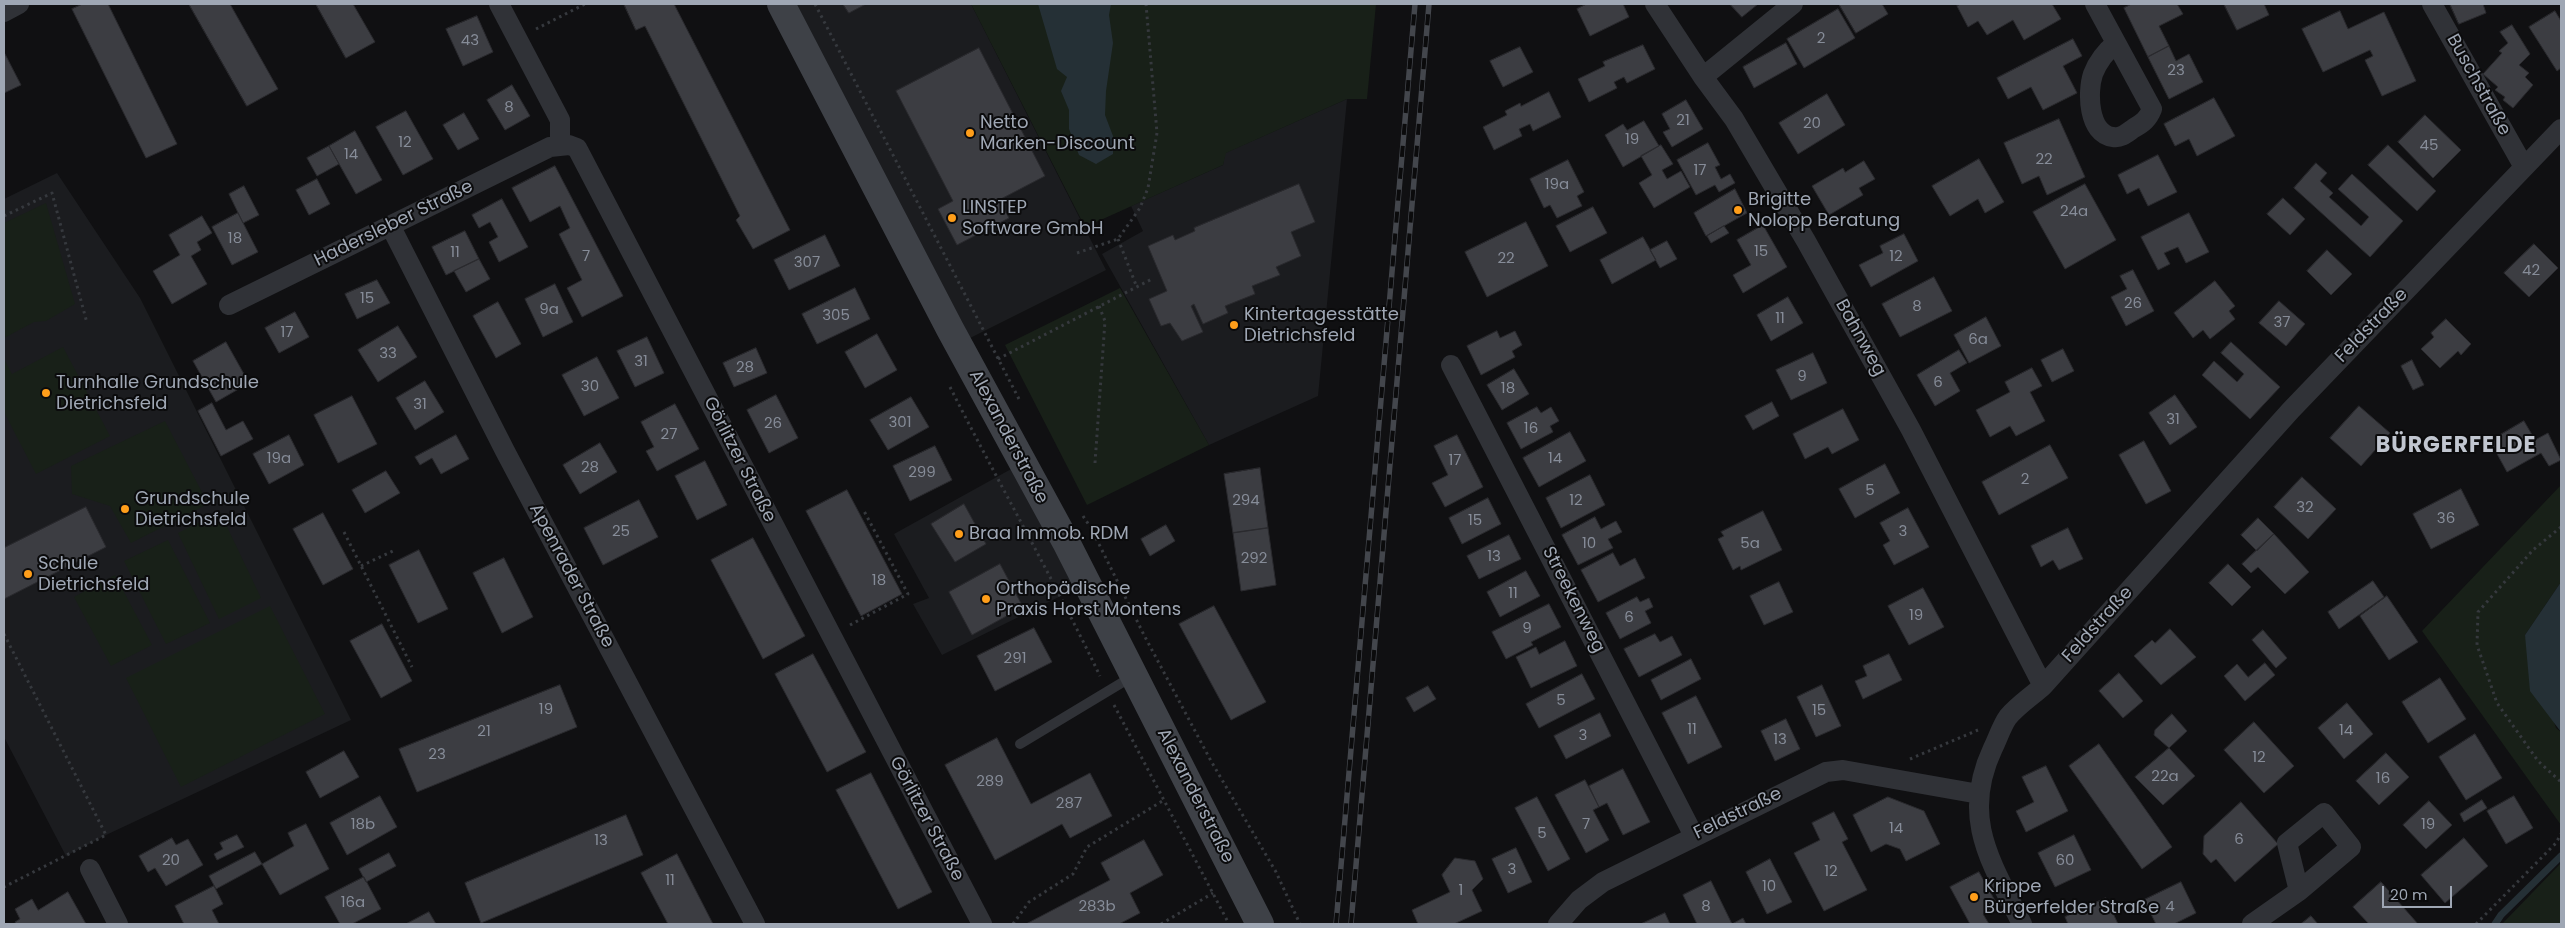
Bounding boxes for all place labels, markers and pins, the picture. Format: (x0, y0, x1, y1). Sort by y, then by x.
place label: Netto Marken-Discount (980, 112, 1135, 154)
marker: Netto Marken-Discount (964, 127, 976, 139)
place label: Brigitte Nolopp Beratung (1748, 189, 1900, 232)
place label: LINSTEP Software GmbH (962, 197, 1103, 240)
marker: Brigitte Nolopp Beratung (1732, 204, 1744, 216)
marker: LINSTEP Software GmbH (946, 212, 958, 224)
place label: Kintertagesstätte Dietrichsfeld (1244, 304, 1399, 346)
marker: Kintertagesstätte Dietrichsfeld (1228, 319, 1240, 331)
place label: Turnhalle Grundschule Dietrichsfeld (56, 372, 259, 414)
marker: Turnhalle Grundschule Dietrichsfeld (40, 387, 52, 399)
place label: Grundschule Dietrichsfeld (135, 488, 250, 530)
marker: Grundschule Dietrichsfeld (119, 503, 131, 515)
place label: Braa Immob. RDM (969, 523, 1129, 545)
marker: Braa Immob. RDM (953, 528, 965, 540)
place label: Schule Dietrichsfeld (38, 553, 150, 596)
marker: Schule Dietrichsfeld (22, 568, 34, 580)
place label: Orthopädische Praxis Horst Montens (996, 578, 1181, 620)
marker: Orthopädische Praxis Horst Montens (980, 593, 992, 605)
place label: Krippe Bürgerfelder Straße (1984, 876, 2159, 919)
marker: Krippe Bürgerfelder Straße (1968, 891, 1980, 903)

